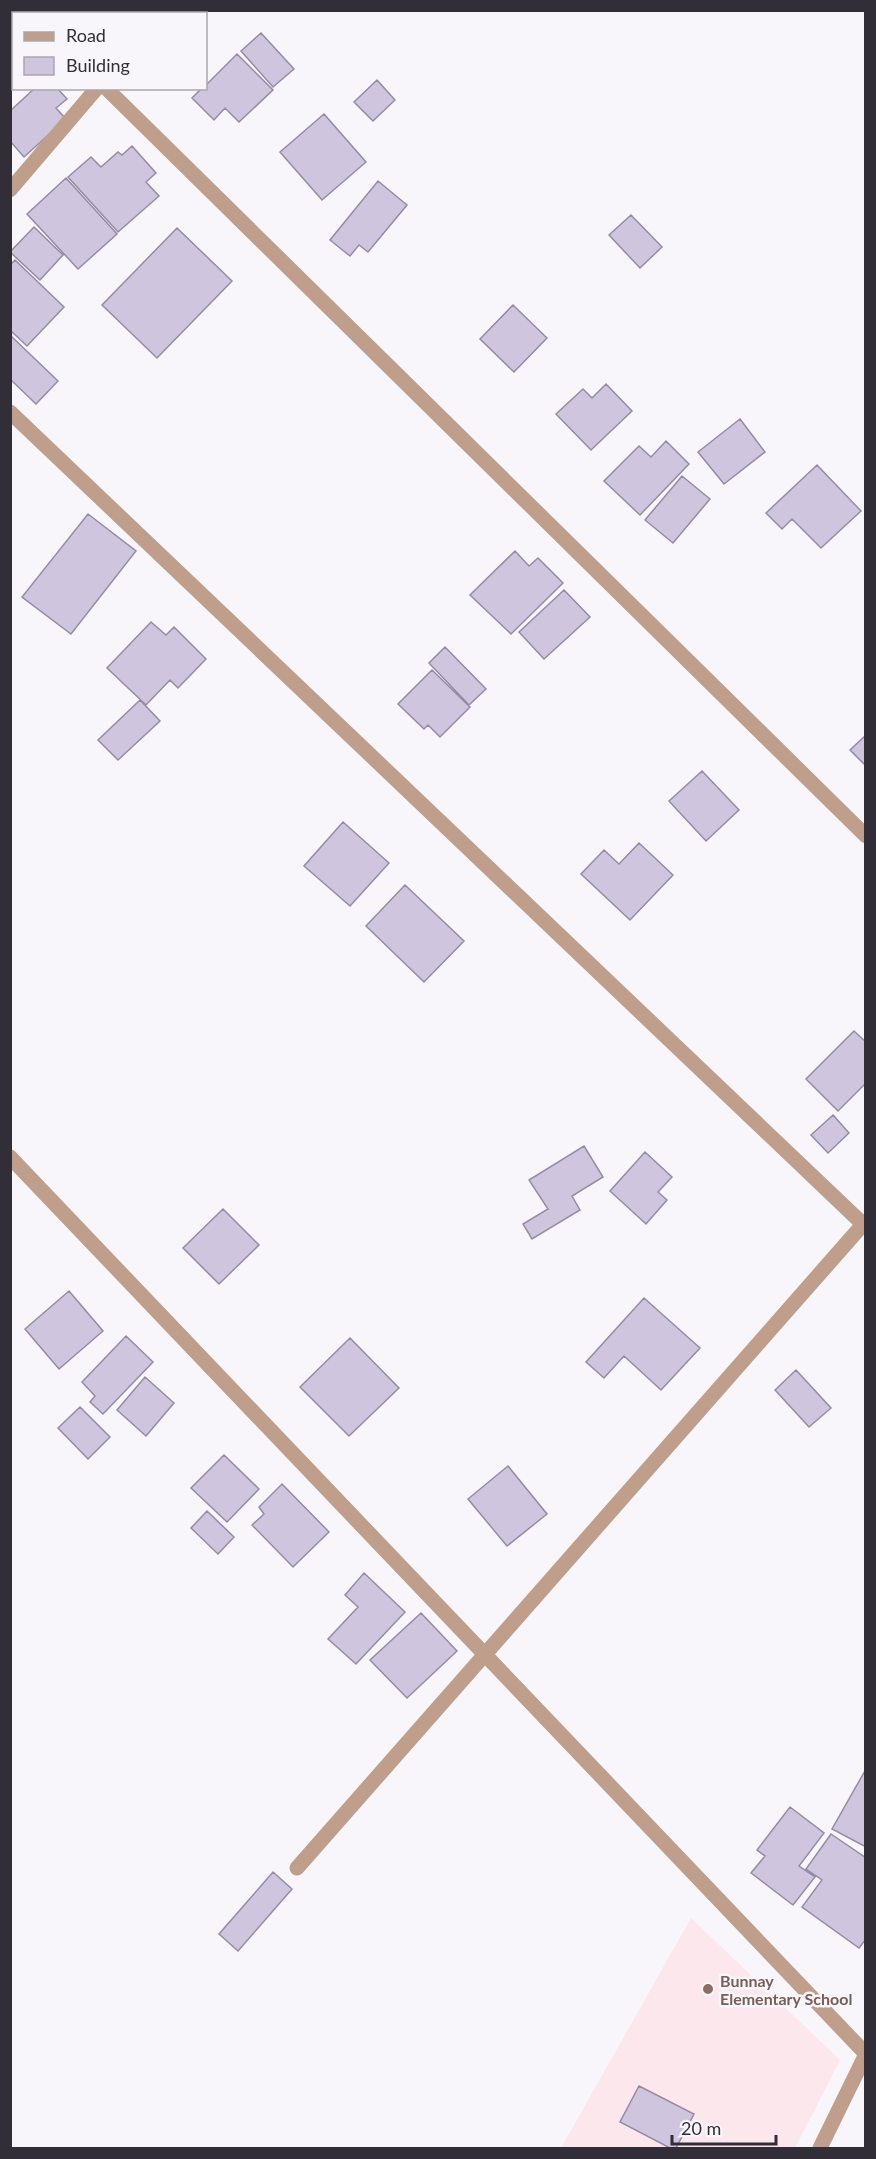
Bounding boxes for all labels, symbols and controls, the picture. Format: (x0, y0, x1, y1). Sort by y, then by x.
legend (12, 12, 207, 90)
text: Road (66, 24, 106, 46)
text: Building (66, 54, 130, 76)
place label: Bunnay Elementary School (720, 1971, 852, 2008)
marker: Bunnay Elementary School (701, 1982, 715, 1996)
scale bar (672, 2108, 776, 2146)
text: 20 m (681, 2117, 721, 2139)

